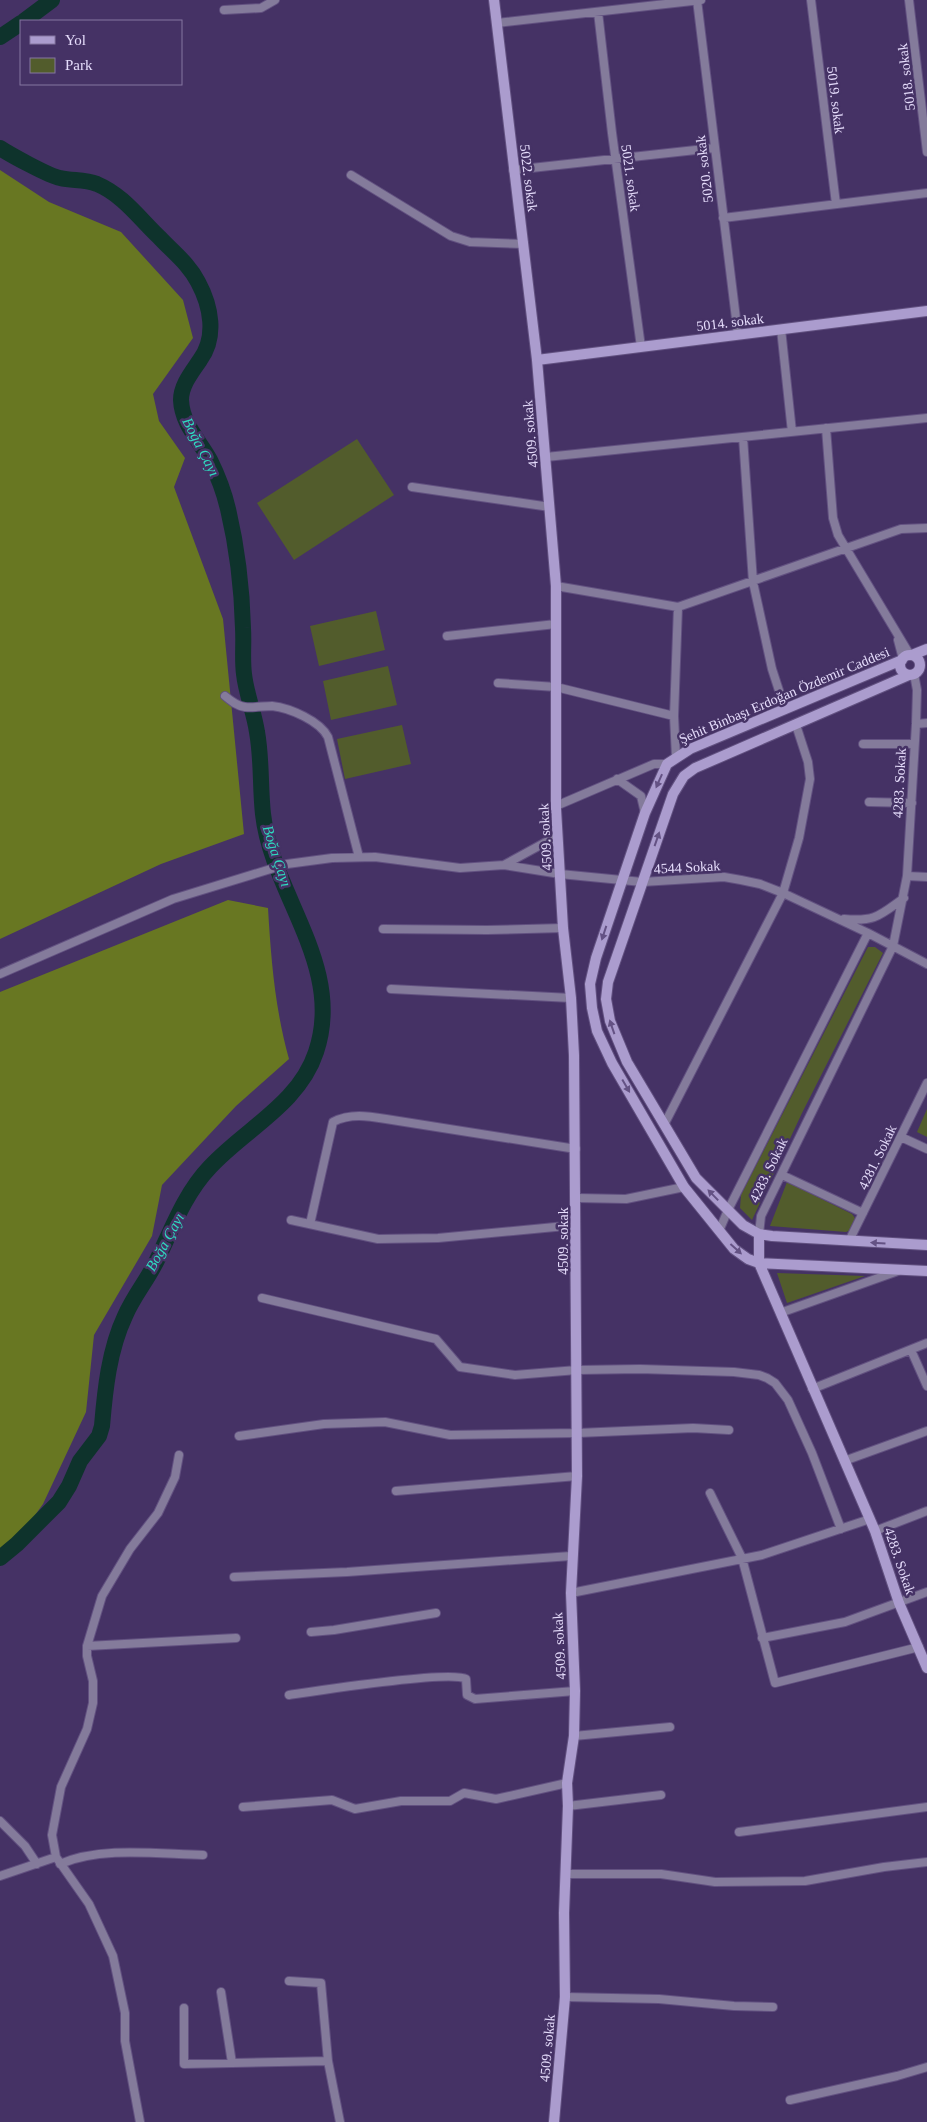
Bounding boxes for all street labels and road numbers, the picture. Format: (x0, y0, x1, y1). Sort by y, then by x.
street label: 5018. sokak (895, 42, 918, 111)
street label: 5019. sokak (824, 66, 847, 135)
street label: 5020. sokak (693, 134, 716, 203)
street label: 5022. sokak (517, 144, 540, 213)
street label: 5021. sokak (618, 144, 643, 213)
street label: 5014. sokak (696, 311, 765, 334)
street label: 4509. sokak (520, 400, 541, 468)
street label: Şehit Binbaşı Erdoğan Özdemir Caddesi (676, 643, 892, 747)
street label: 4283. Sokak (890, 748, 909, 818)
street label: 4509. sokak (536, 803, 555, 871)
street label: 4544 Sokak (653, 858, 721, 877)
street label: 4281. Sokak (855, 1122, 900, 1192)
street label: 4283. Sokak (746, 1135, 791, 1205)
street label: 4509. sokak (556, 1207, 571, 1275)
street label: 4283. Sokak (881, 1526, 918, 1597)
street label: 4509. sokak (550, 1612, 569, 1680)
street label: 4509. sokak (537, 2014, 558, 2082)

